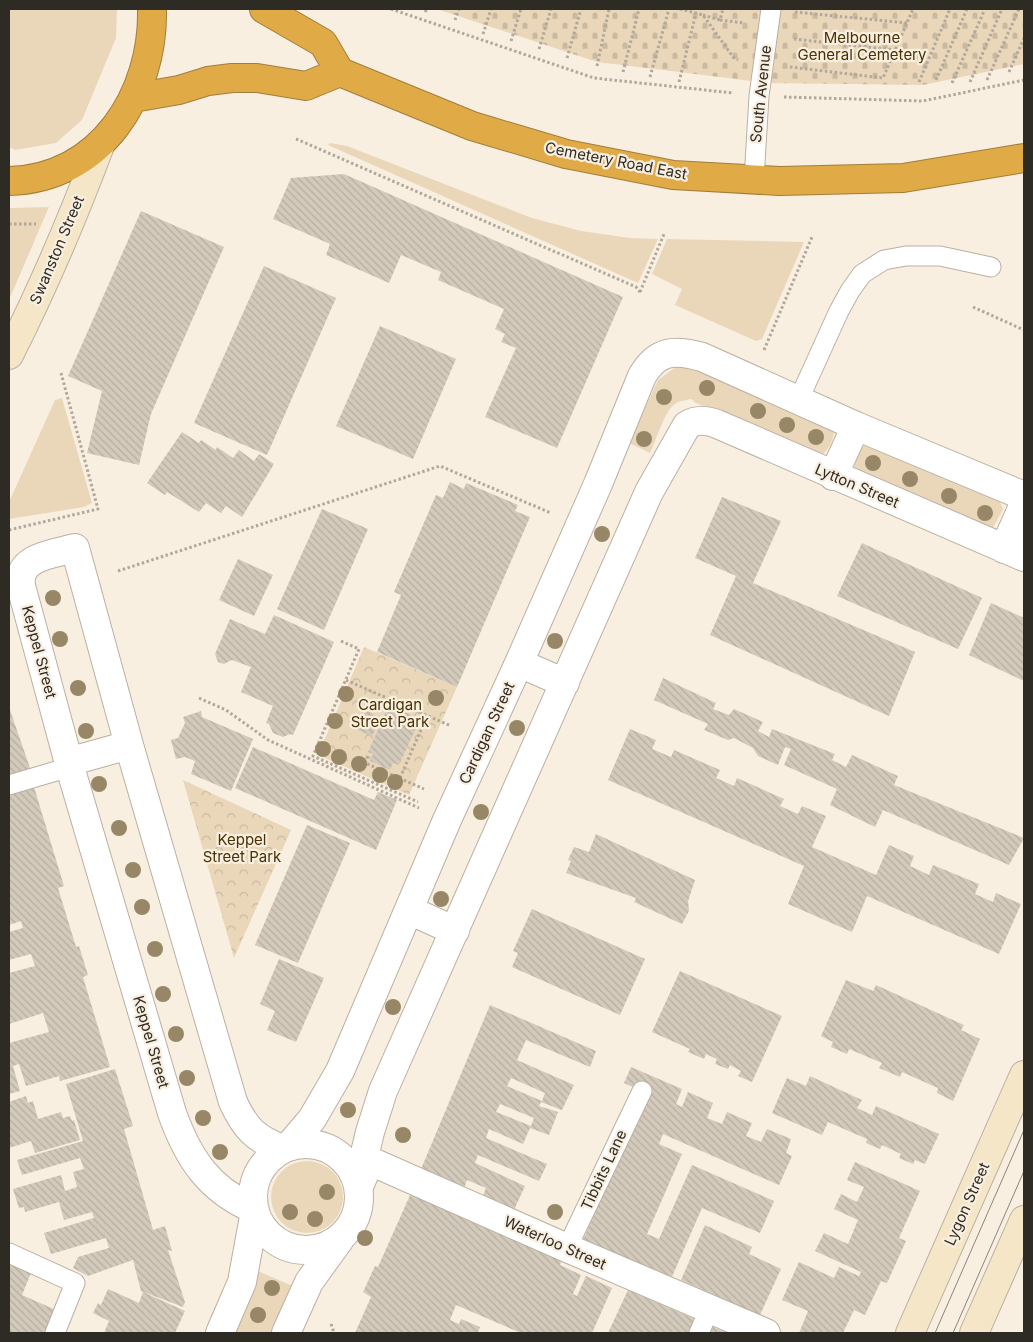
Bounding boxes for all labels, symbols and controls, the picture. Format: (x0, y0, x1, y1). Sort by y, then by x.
park label: Melbourne General Cemetery (798, 28, 927, 64)
street label: South Avenue (746, 44, 775, 144)
street label: Cemetery Road East (543, 137, 689, 184)
street label: Swanston Street (25, 192, 88, 307)
street label: Lytton Street (812, 459, 902, 512)
street label: Keppel Street (18, 603, 61, 701)
street label: Cardigan Street (455, 679, 519, 787)
park label: Cardigan Street Park (351, 695, 430, 731)
park label: Keppel Street Park (203, 830, 282, 866)
street label: Keppel Street (129, 993, 174, 1090)
street label: Tibbits Lane (577, 1126, 630, 1213)
street label: Lygon Street (940, 1159, 993, 1248)
street label: Waterloo Street (501, 1211, 609, 1274)

